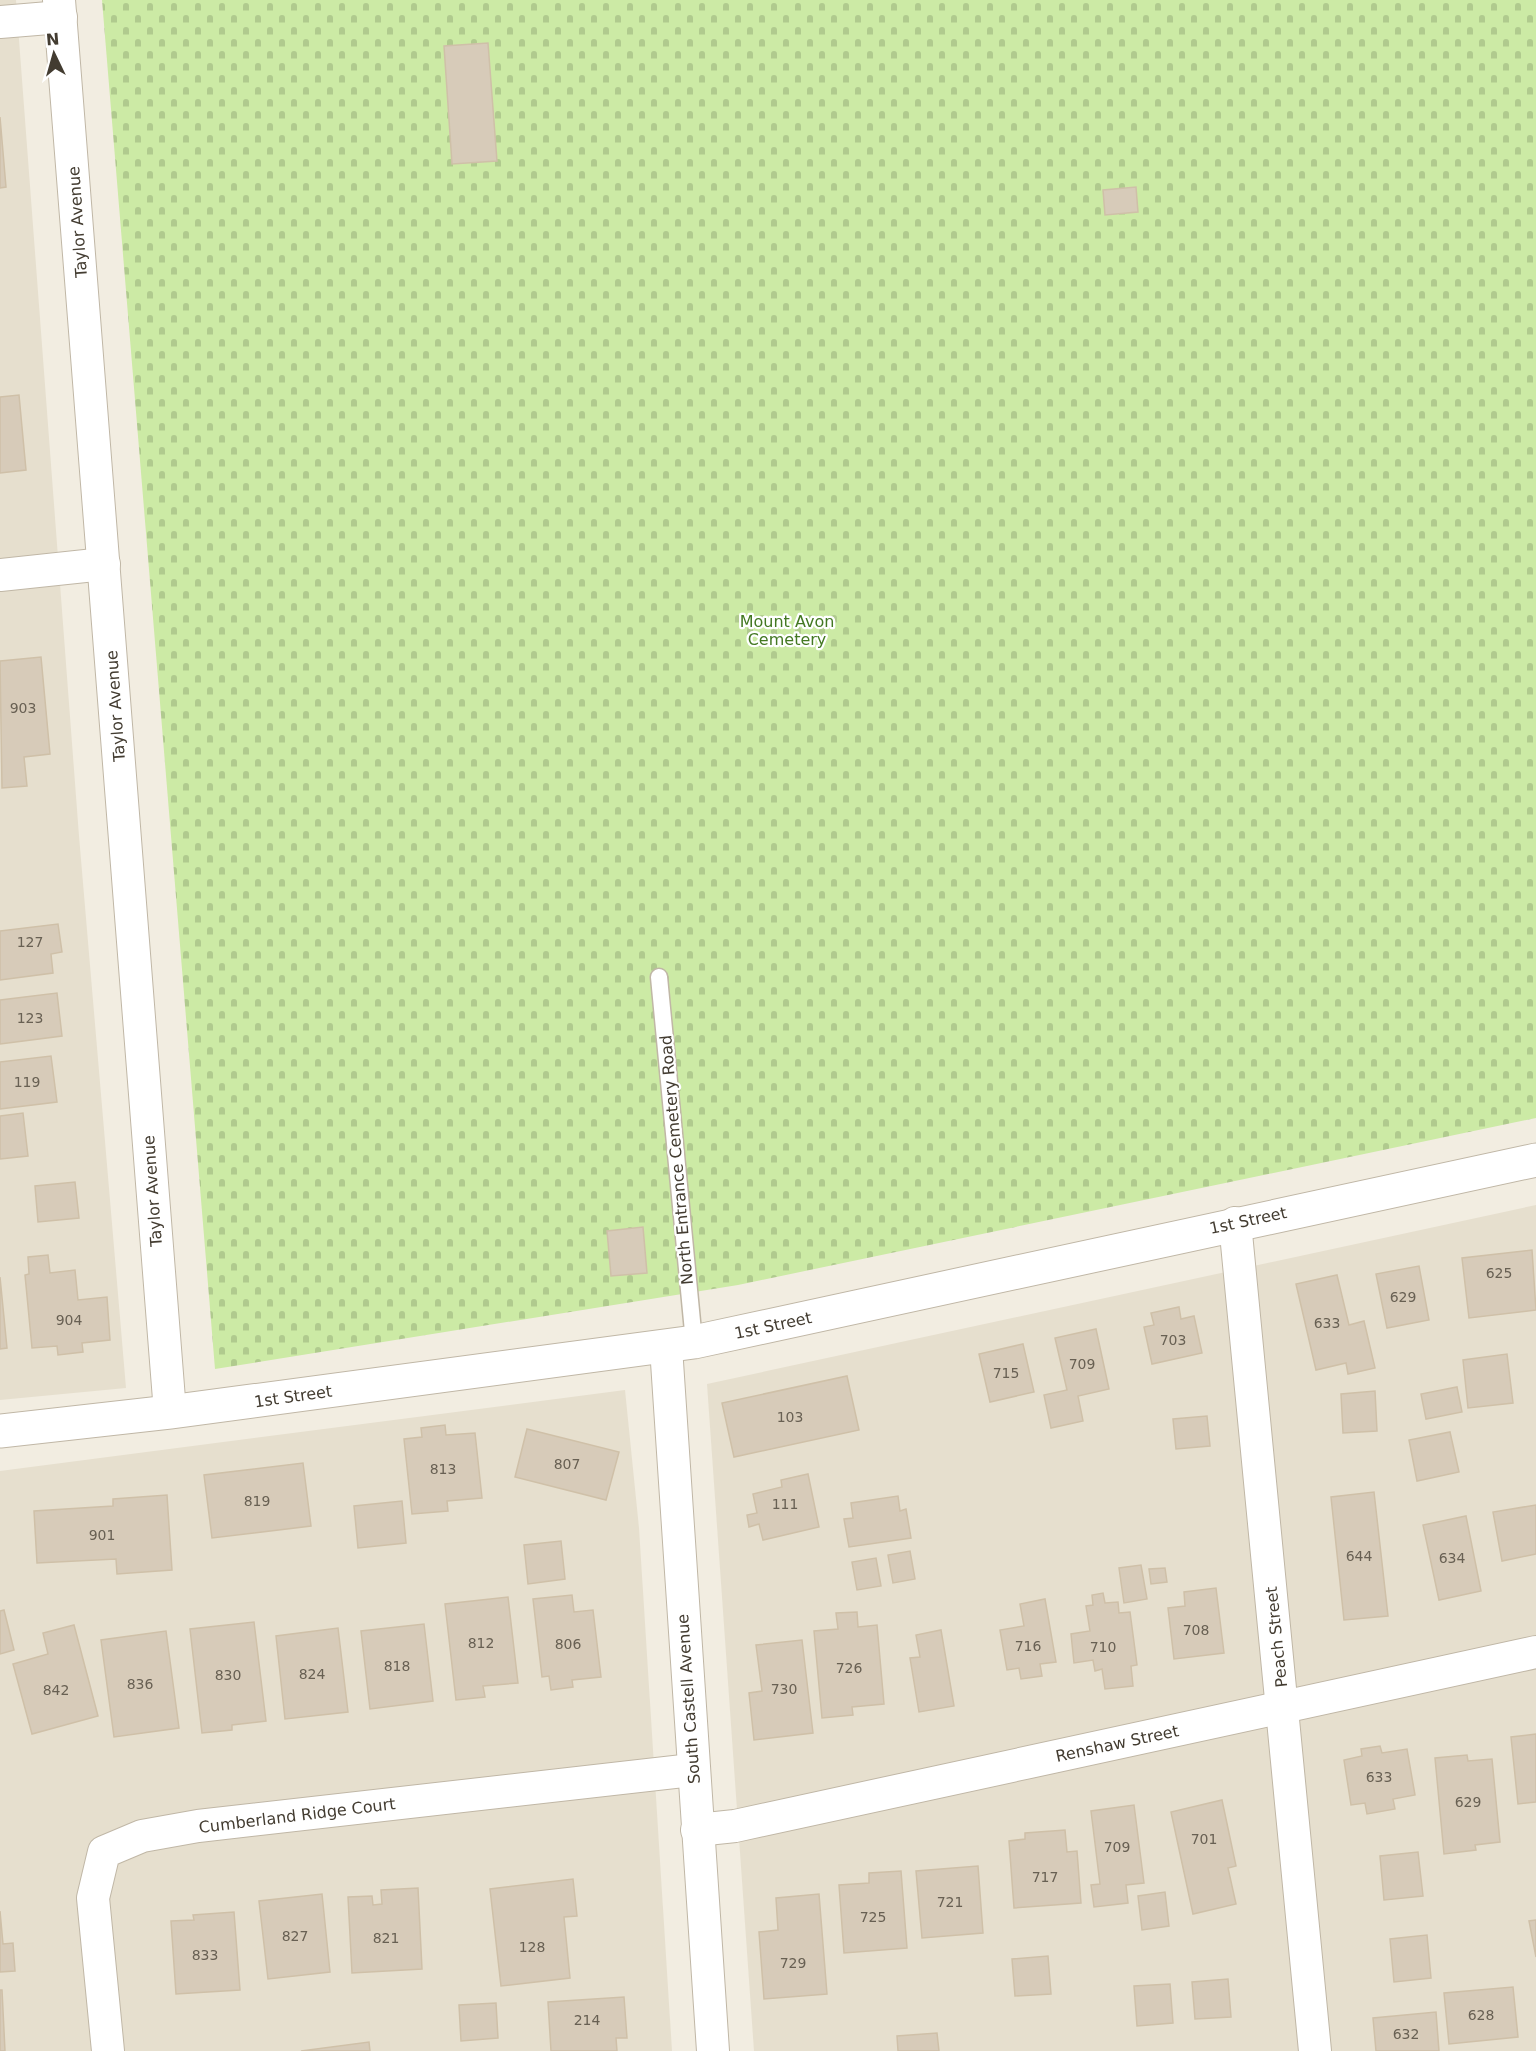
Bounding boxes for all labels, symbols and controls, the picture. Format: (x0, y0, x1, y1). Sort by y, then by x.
north arrow (24, 24, 84, 84)
text: N (45, 30, 60, 50)
street label: Taylor Avenue (64, 166, 91, 279)
park label: Mount Avon Cemetery (740, 612, 834, 649)
street label: Taylor Avenue (102, 650, 129, 763)
house number: 903 (10, 700, 36, 716)
house number: 127 (17, 934, 43, 950)
house number: 123 (17, 1010, 43, 1026)
street label: North Entrance Cemetery Road (656, 1034, 697, 1286)
house number: 119 (14, 1074, 40, 1090)
street label: Taylor Avenue (139, 1135, 166, 1248)
street label: 1st Street (1208, 1203, 1288, 1238)
house number: 625 (1486, 1265, 1512, 1281)
house number: 629 (1390, 1289, 1416, 1305)
street label: 1st Street (733, 1308, 813, 1343)
house number: 904 (56, 1312, 82, 1328)
house number: 633 (1314, 1315, 1340, 1331)
house number: 703 (1160, 1332, 1186, 1348)
house number: 709 (1069, 1356, 1095, 1372)
house number: 715 (993, 1365, 1019, 1381)
street label: 1st Street (253, 1382, 333, 1411)
house number: 103 (777, 1409, 803, 1425)
house number: 807 (554, 1456, 580, 1472)
house number: 813 (430, 1461, 456, 1477)
house number: 819 (244, 1493, 270, 1509)
house number: 111 (772, 1496, 798, 1512)
house number: 901 (89, 1527, 115, 1543)
house number: 644 (1346, 1548, 1372, 1564)
house number: 634 (1439, 1550, 1465, 1566)
street label: Peach Street (1262, 1586, 1291, 1688)
street label: South Castell Avenue (673, 1613, 704, 1785)
house number: 708 (1183, 1622, 1209, 1638)
house number: 812 (468, 1635, 494, 1651)
house number: 806 (555, 1636, 581, 1652)
house number: 716 (1015, 1638, 1041, 1654)
house number: 710 (1090, 1639, 1116, 1655)
house number: 818 (384, 1658, 410, 1674)
house number: 726 (836, 1660, 862, 1676)
house number: 824 (299, 1666, 325, 1682)
house number: 830 (215, 1667, 241, 1683)
house number: 836 (127, 1676, 153, 1692)
house number: 730 (771, 1681, 797, 1697)
house number: 842 (43, 1682, 69, 1698)
street label: Renshaw Street (1054, 1721, 1180, 1766)
house number: 633 (1366, 1769, 1392, 1785)
street label: Cumberland Ridge Court (198, 1794, 396, 1837)
house number: 629 (1455, 1794, 1481, 1810)
house number: 701 (1191, 1831, 1217, 1847)
house number: 709 (1104, 1839, 1130, 1855)
house number: 717 (1032, 1869, 1058, 1885)
house number: 721 (937, 1894, 963, 1910)
house number: 725 (860, 1909, 886, 1925)
house number: 827 (282, 1928, 308, 1944)
house number: 821 (373, 1930, 399, 1946)
house number: 128 (519, 1939, 545, 1955)
house number: 833 (192, 1947, 218, 1963)
house number: 729 (780, 1955, 806, 1971)
house number: 628 (1468, 2007, 1494, 2023)
house number: 214 (574, 2012, 600, 2028)
house number: 632 (1393, 2026, 1419, 2042)

